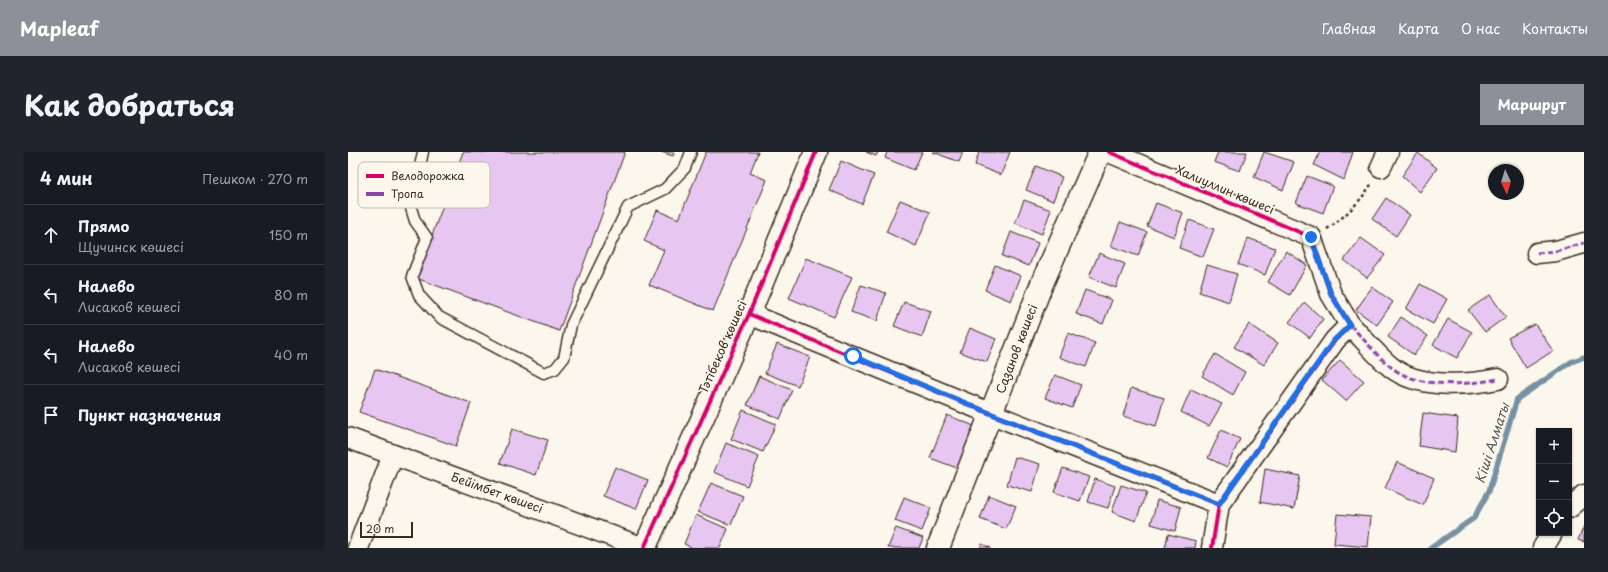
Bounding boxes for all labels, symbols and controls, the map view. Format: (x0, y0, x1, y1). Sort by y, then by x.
text: Mapleaf (20, 14, 98, 42)
text: Главная (1322, 18, 1376, 39)
text: Карта (1398, 18, 1439, 39)
text: О нас (1461, 18, 1500, 39)
text: Контакты (1522, 18, 1588, 39)
text: Как добраться (24, 83, 235, 126)
button: Маршрут (1480, 84, 1584, 125)
street label: Халиуллин көшесі (1173, 160, 1277, 218)
legend (358, 162, 490, 208)
north arrow (1488, 164, 1524, 200)
text: 4 мин (40, 165, 93, 191)
text: Велодорожка (391, 167, 464, 184)
text: Пешком · 270 m (202, 169, 308, 188)
text: Тропа (391, 185, 424, 202)
text: Прямо (78, 214, 129, 237)
icon: ahead (40, 224, 62, 246)
text: 150 m (269, 225, 308, 244)
route end (1302, 228, 1320, 246)
text: Щучинск көшесі (78, 237, 184, 256)
text: Налево (78, 274, 135, 297)
icon: left (40, 284, 62, 306)
text: 80 m (274, 285, 308, 304)
text: Лисаков көшесі (78, 297, 181, 316)
street label: Тәтібеков көшесі (694, 297, 751, 396)
street label: Сазанов көшесі (991, 301, 1041, 396)
text: Налево (78, 334, 135, 357)
icon: left (40, 344, 62, 366)
text: 40 m (274, 345, 308, 364)
route start (844, 347, 862, 365)
text: Лисаков көшесі (78, 357, 181, 376)
water label: Кіші Алматы (1470, 399, 1514, 485)
text: Пункт назначения (78, 403, 221, 426)
icon: arrive (40, 404, 62, 426)
map controls (1536, 428, 1572, 536)
button: + (1536, 428, 1572, 464)
button: − (1536, 464, 1572, 500)
street label: Бейімбет көшесі (449, 467, 546, 517)
button: locate (1536, 500, 1572, 536)
scale bar (360, 520, 413, 539)
text: 20 m (366, 520, 394, 537)

